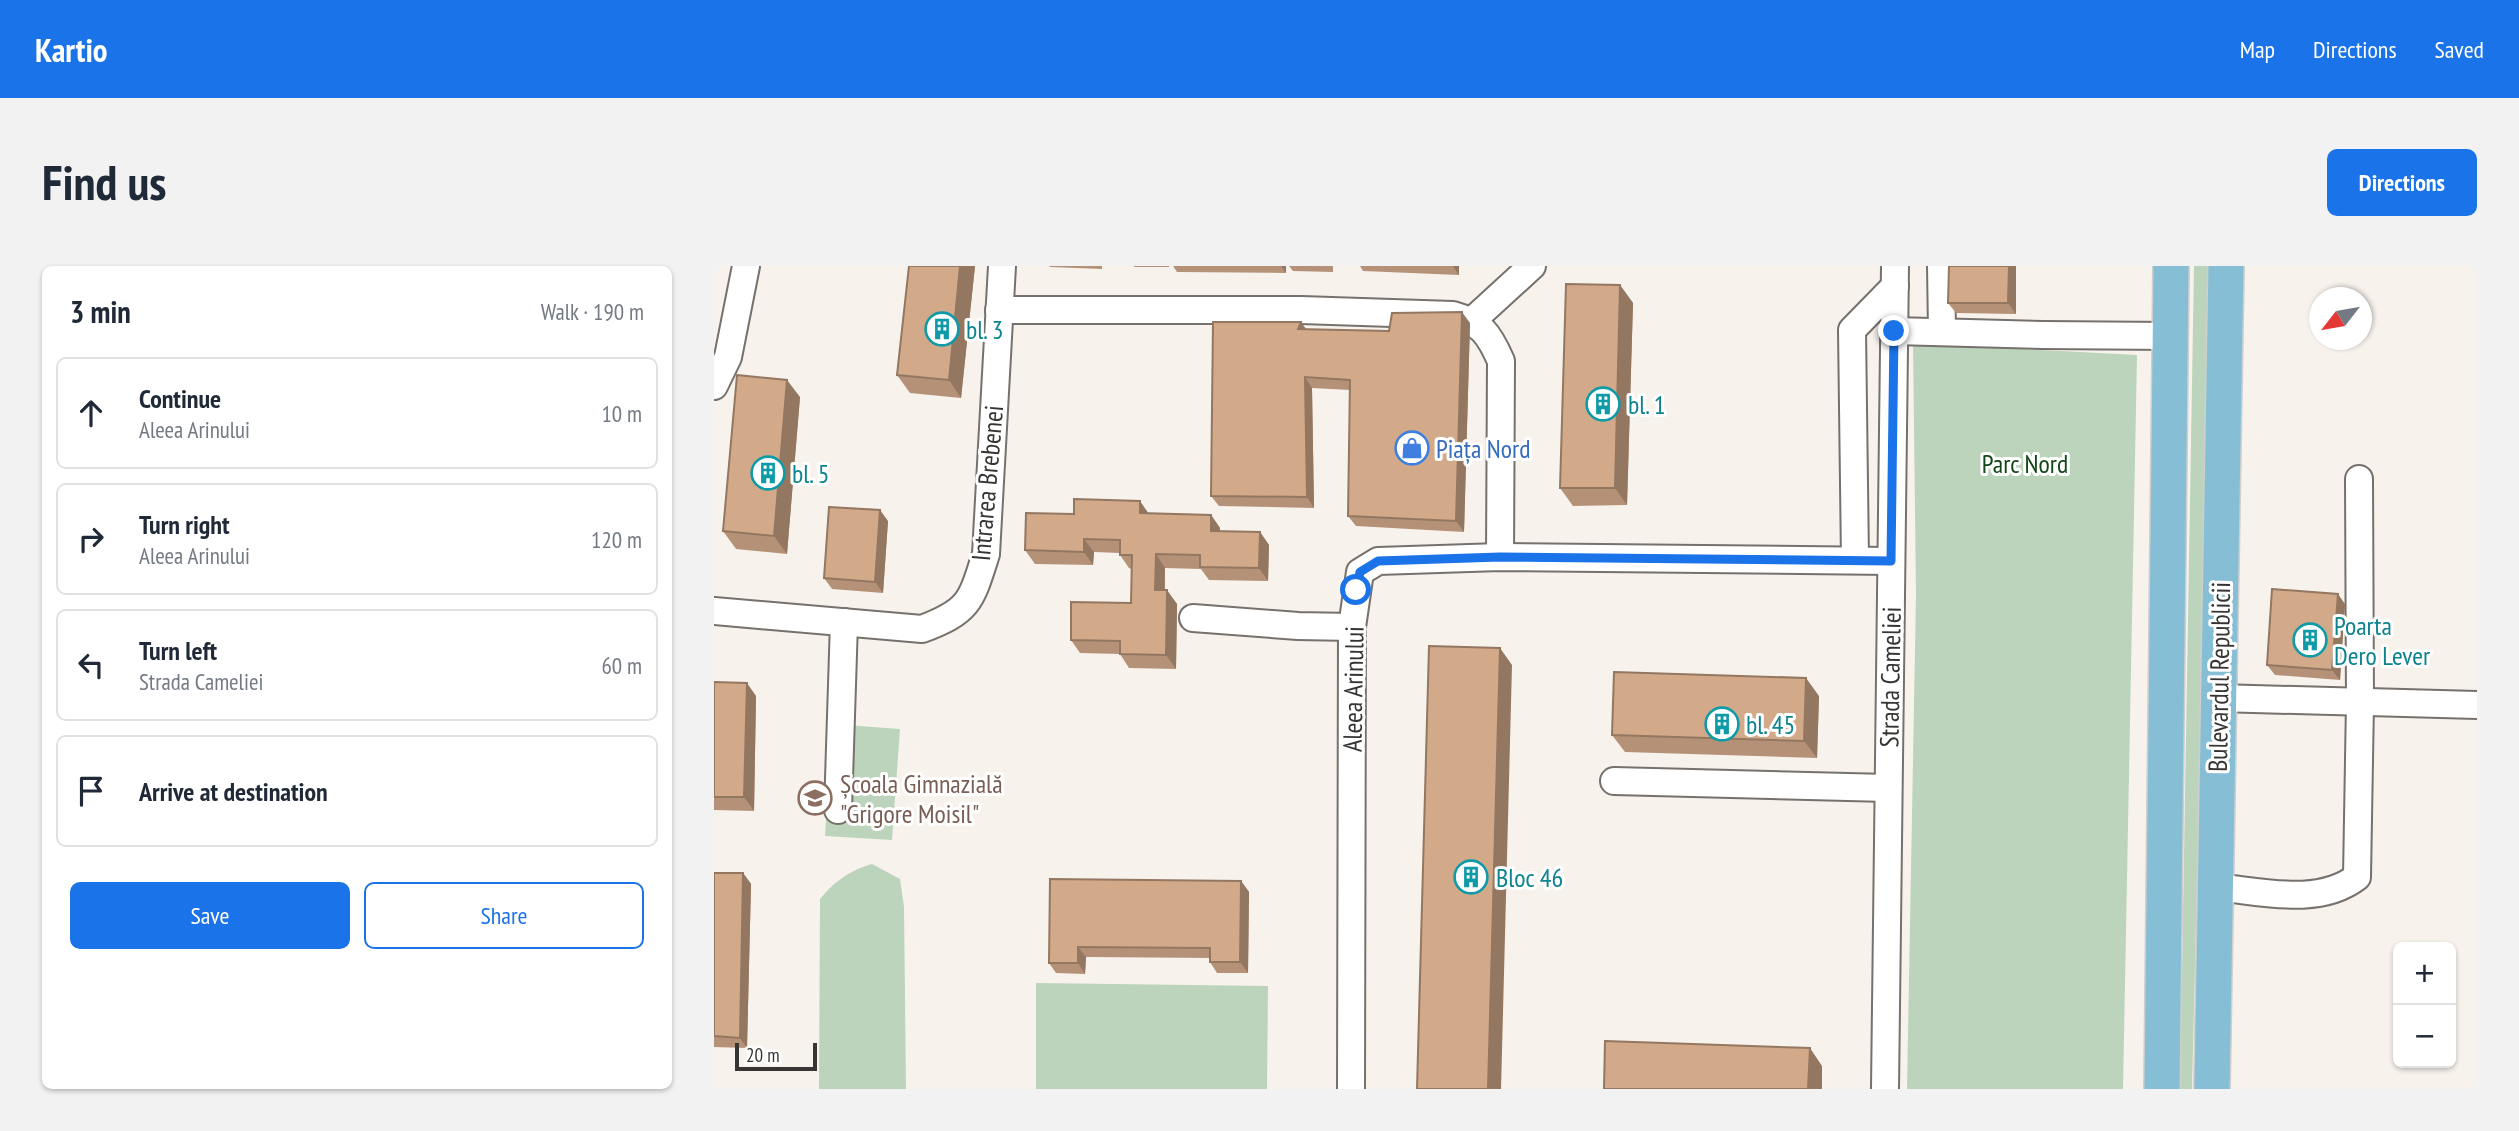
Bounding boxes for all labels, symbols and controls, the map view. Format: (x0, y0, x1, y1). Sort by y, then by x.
text: Kartio (35, 28, 108, 71)
text: Map (2240, 34, 2275, 65)
text: Directions (2313, 34, 2397, 65)
text: Saved (2435, 34, 2484, 65)
button: Directions (2327, 149, 2477, 216)
text: Find us (42, 150, 166, 214)
north arrow (2309, 287, 2372, 350)
text: 3 min (70, 292, 131, 331)
text: Walk · 190 m (541, 297, 644, 326)
building icon: bl. 3 (923, 310, 961, 348)
place label: bl. 3 (966, 313, 1003, 346)
route end (1878, 315, 1909, 346)
text: Continue (139, 382, 221, 415)
building icon: bl. 1 (1584, 385, 1622, 423)
place label: bl. 1 (1628, 388, 1665, 421)
icon: ahead (72, 394, 110, 432)
text: 10 m (601, 399, 642, 428)
street label: Intrarea Brebenei (964, 404, 1010, 562)
text: Aleea Arinului (139, 415, 250, 444)
shop icon: Piața Nord (1393, 429, 1431, 467)
place label: Piața Nord (1436, 432, 1530, 465)
park label: Parc Nord (1982, 447, 2068, 480)
building icon: bl. 5 (749, 454, 787, 492)
place label: bl. 5 (792, 457, 829, 490)
text: Turn right (139, 508, 230, 541)
icon: right (72, 520, 110, 558)
text: 120 m (591, 525, 642, 554)
text: Aleea Arinului (139, 541, 250, 570)
route start (1340, 574, 1371, 605)
street label: Bulevardul Republicii (2201, 582, 2237, 772)
street label: Strada Cameliei (1872, 606, 1908, 748)
place label: Poarta Dero Lever (2334, 609, 2430, 672)
building icon: Poarta Dero Lever (2291, 621, 2329, 659)
street label: Aleea Arinului (1335, 626, 1371, 752)
text: Turn left (139, 634, 217, 667)
icon: left (72, 646, 110, 684)
text: 60 m (601, 651, 642, 680)
text: Strada Cameliei (139, 667, 263, 696)
building icon: bl. 45 (1703, 705, 1741, 743)
place label: bl. 45 (1746, 708, 1795, 741)
place label: Școala Gimnazială "Grigore Moisil" (840, 767, 1003, 830)
icon: arrive (72, 772, 110, 810)
text: Arrive at destination (139, 775, 328, 808)
school or university icon: Școala Gimnazială "Grigore Moisil" (796, 779, 834, 817)
building icon: Bloc 46 (1452, 858, 1490, 896)
place label: Bloc 46 (1496, 861, 1563, 894)
button: Save (70, 882, 350, 949)
button: Share (364, 882, 644, 949)
map controls (2393, 942, 2456, 1068)
button: + (2393, 942, 2456, 1005)
button: − (2393, 1005, 2456, 1068)
scale bar (735, 1040, 817, 1072)
text: 20 m (746, 1043, 780, 1067)

